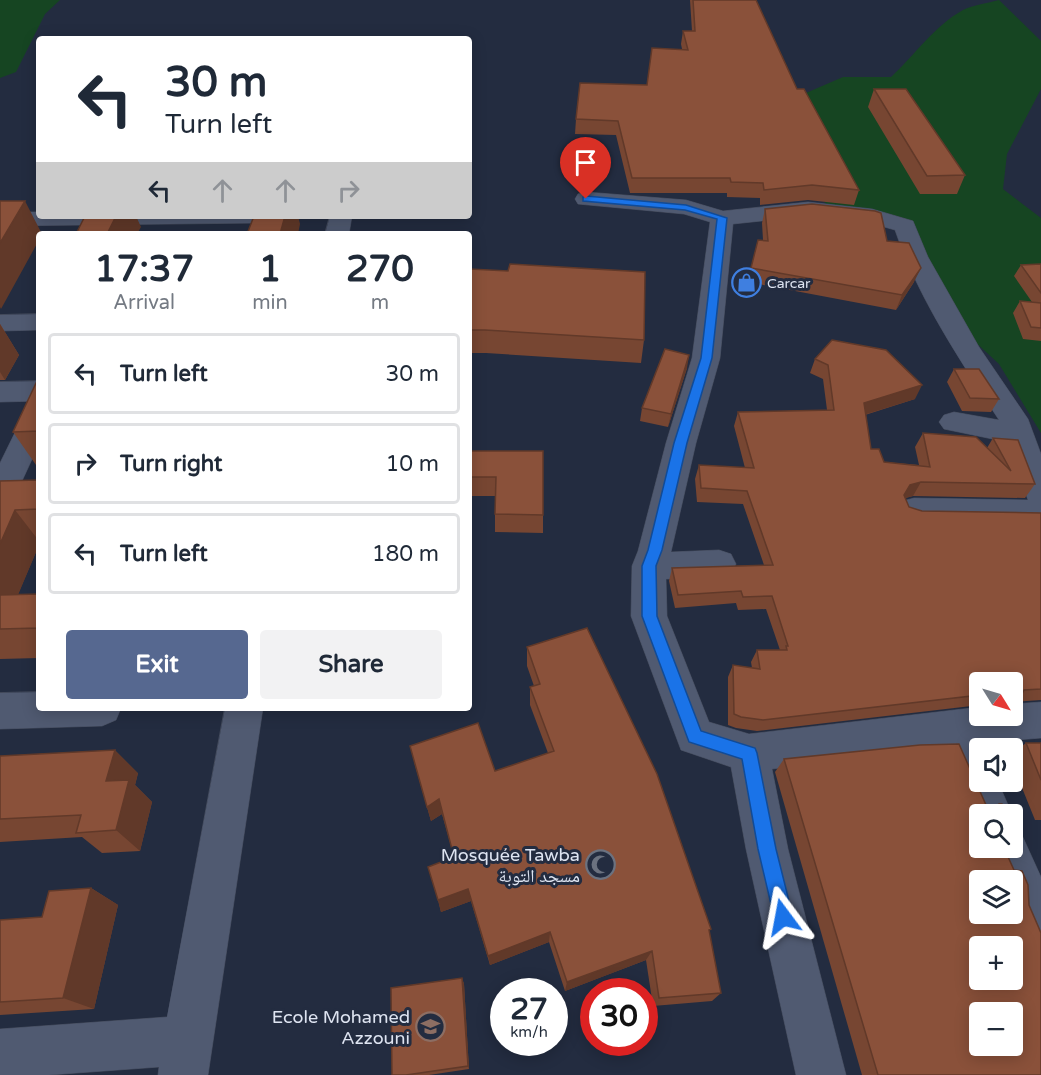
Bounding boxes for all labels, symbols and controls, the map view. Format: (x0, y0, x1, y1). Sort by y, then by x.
text: 30 m (165, 57, 267, 108)
icon: left (66, 60, 144, 138)
text: Turn left (165, 108, 272, 141)
pin (560, 137, 611, 199)
icon: arrive (569, 146, 602, 179)
icon: left (143, 174, 176, 207)
icon: ahead (206, 174, 239, 207)
icon: ahead (269, 174, 302, 207)
icon: right (332, 174, 365, 207)
text: 17:37 (94, 248, 194, 291)
text: 1 (259, 248, 281, 291)
text: 270 (346, 248, 414, 291)
shop icon: Carcar (730, 267, 762, 299)
place label: Carcar (767, 275, 811, 292)
text: Arrival (113, 291, 175, 315)
text: min (252, 291, 288, 315)
text: m (371, 291, 389, 315)
icon: left (69, 357, 102, 390)
text: Turn left (120, 361, 208, 387)
text: 30 m (385, 361, 439, 387)
icon: right (69, 447, 102, 480)
text: Turn right (120, 451, 222, 477)
text: 10 m (385, 451, 439, 477)
icon: left (69, 537, 102, 570)
text: Turn left (120, 541, 208, 567)
text: 180 m (372, 541, 439, 567)
button: Exit (66, 630, 248, 699)
button: Share (260, 630, 442, 699)
north arrow (969, 672, 1023, 726)
map controls (969, 672, 1023, 1056)
button: sound (969, 738, 1023, 792)
button: search (969, 804, 1023, 858)
place label: Mosquée Tawba مسجد التوبة (441, 844, 580, 887)
mosque icon: Mosquée Tawba مسجد التوبة (585, 849, 617, 881)
button: layers (969, 870, 1023, 924)
position arrow (751, 885, 815, 949)
button: + (969, 936, 1023, 990)
speed limit sign: 30 (580, 978, 658, 1056)
text: 27 (510, 991, 548, 1028)
button: − (969, 1002, 1023, 1056)
place label: Ecole Mohamed Azzouni (272, 1006, 410, 1049)
school or university icon: Ecole Mohamed Azzouni (415, 1011, 447, 1043)
text: km/h (510, 1023, 548, 1041)

